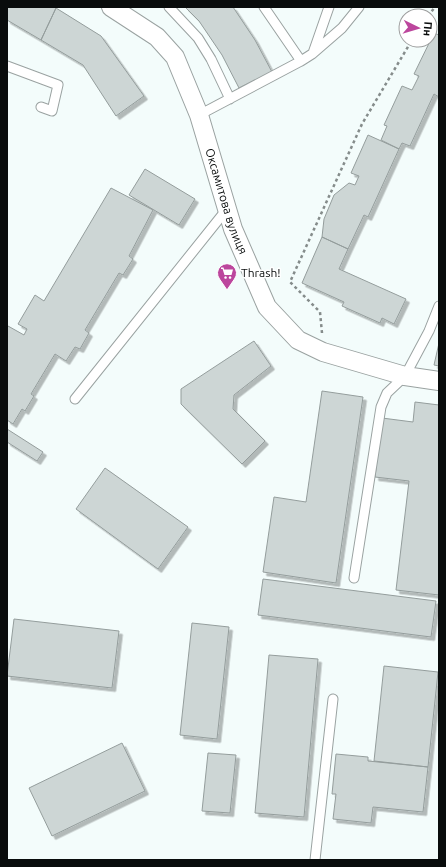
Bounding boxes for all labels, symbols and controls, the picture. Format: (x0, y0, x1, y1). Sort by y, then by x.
north arrow (398, 8, 438, 48)
text: Пн (421, 21, 435, 37)
street label: Оксамитова вулиця (203, 147, 250, 256)
supermarket icon: Thrash! (216, 262, 238, 290)
place label: Thrash! (241, 266, 281, 279)

